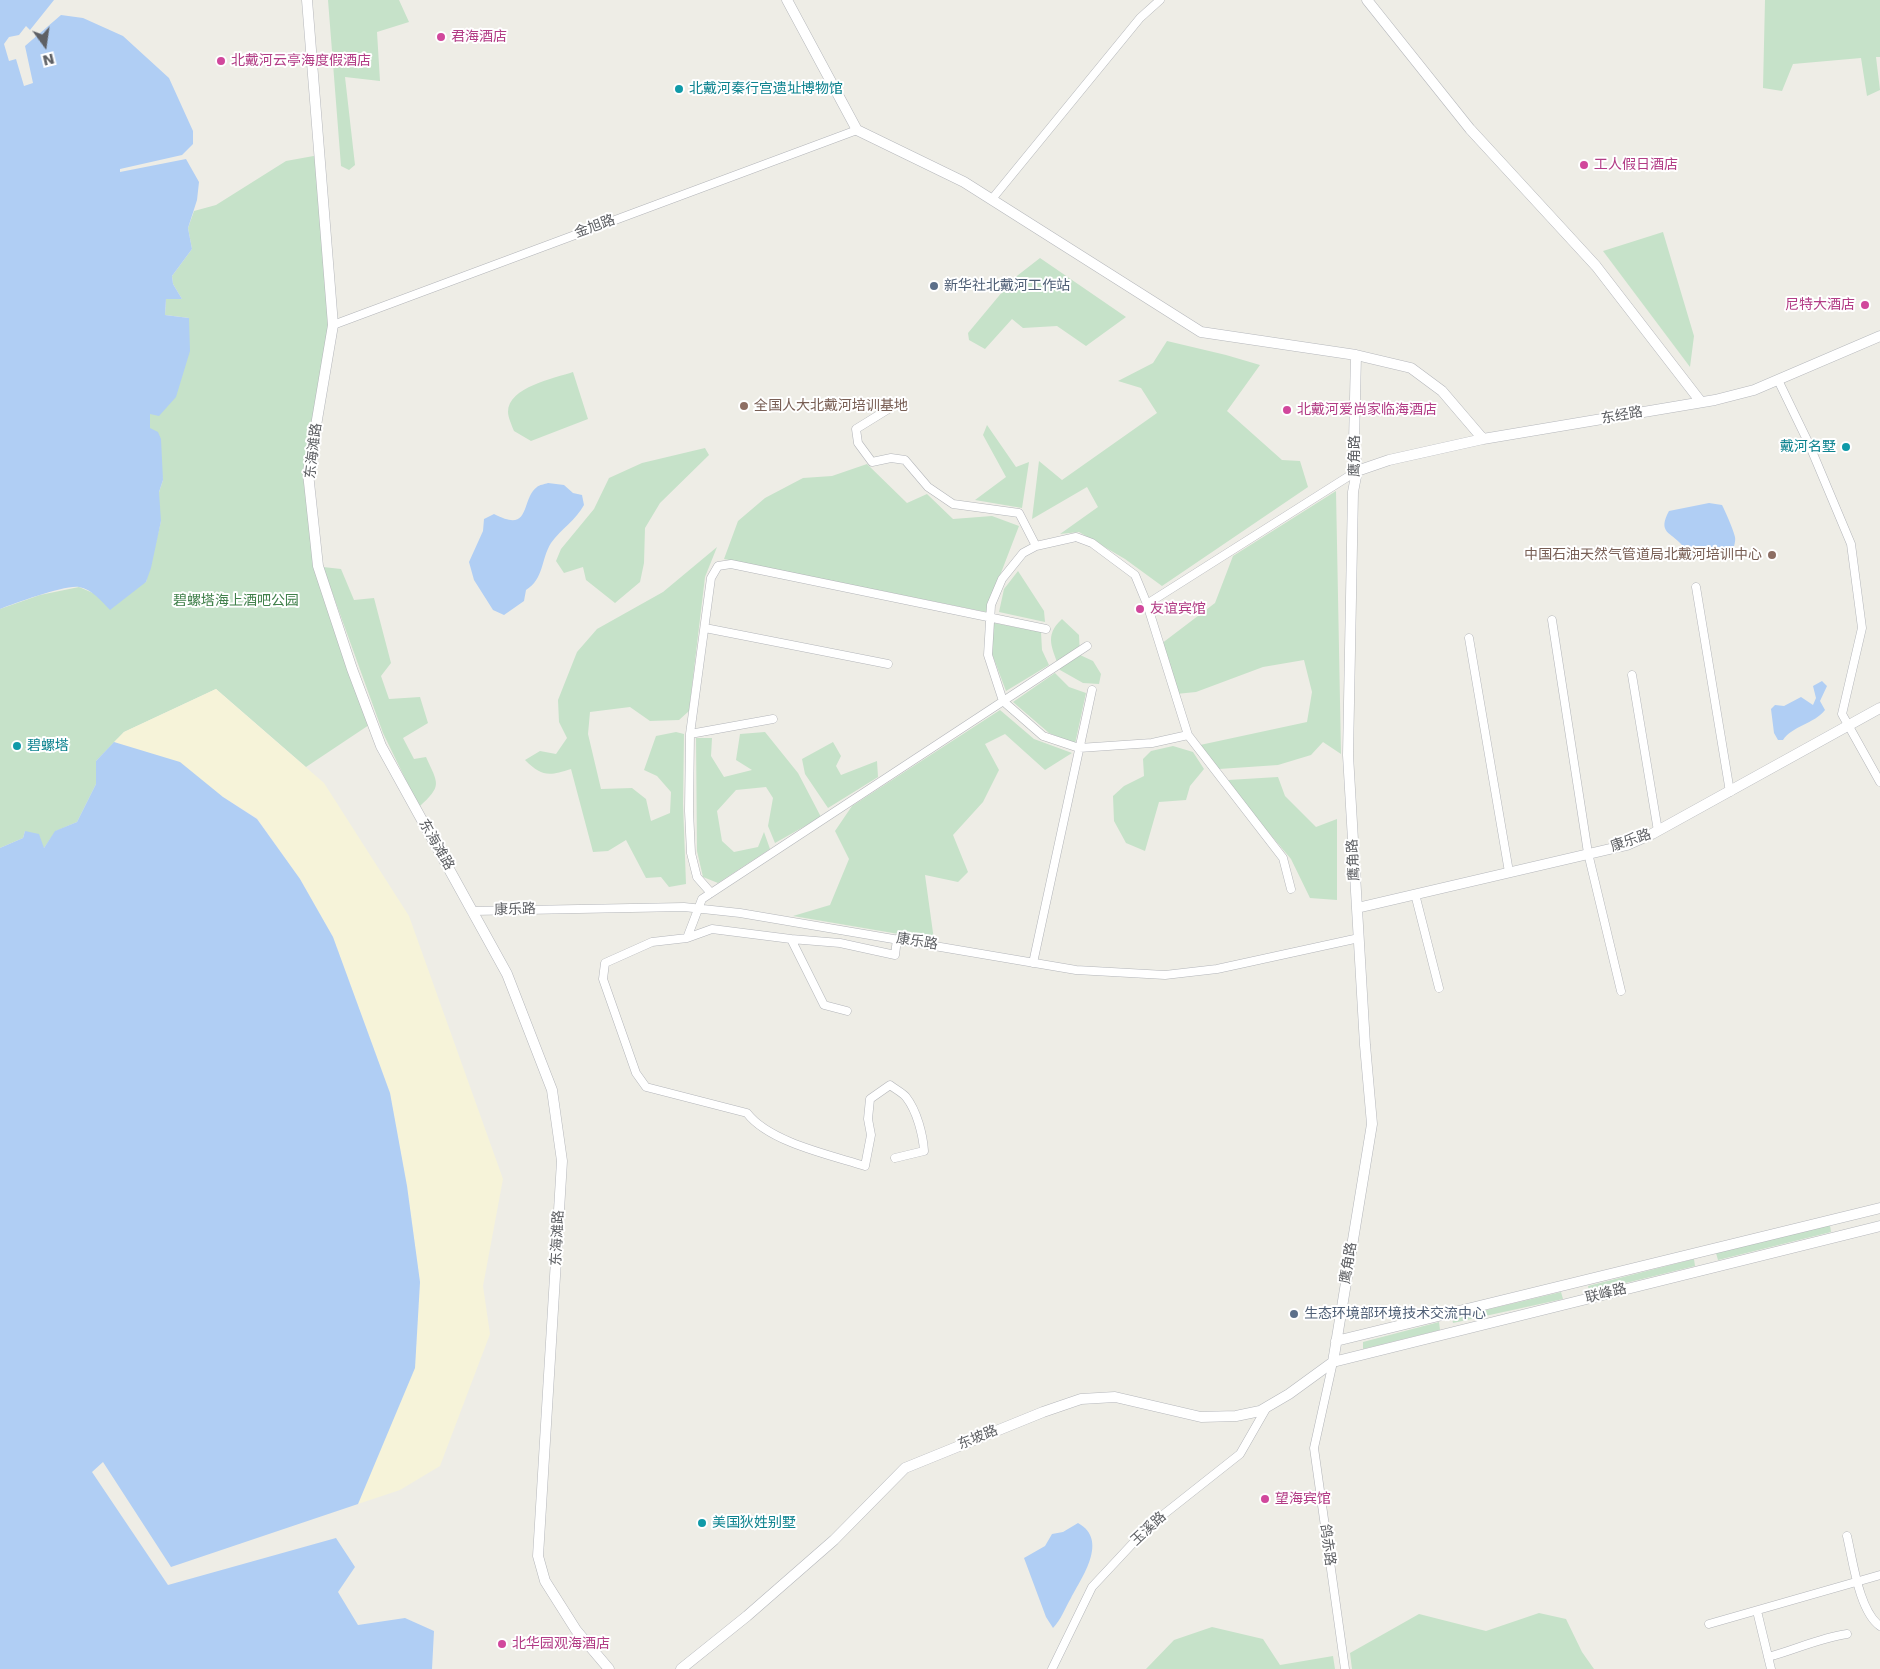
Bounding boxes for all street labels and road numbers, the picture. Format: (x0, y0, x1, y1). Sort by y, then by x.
street label: 金旭路 (572, 212, 618, 242)
street label: 东经路 (1600, 404, 1644, 428)
street label: 东海滩路 (302, 422, 326, 480)
street label: 鹰角路 (1347, 435, 1363, 477)
street label: 东海滩路 (415, 817, 457, 873)
street label: 康乐路 (1608, 826, 1654, 856)
street label: 鹰角路 (1345, 839, 1363, 881)
street label: 康乐路 (494, 901, 536, 919)
street label: 康乐路 (895, 930, 939, 954)
street label: 东海滩路 (548, 1210, 568, 1266)
street label: 鹰角路 (1337, 1241, 1361, 1285)
street label: 联峰路 (1584, 1281, 1628, 1307)
street label: 东坡路 (955, 1422, 1001, 1454)
street label: 玉溪路 (1128, 1509, 1170, 1549)
street label: 鸽赤路 (1316, 1523, 1338, 1567)

